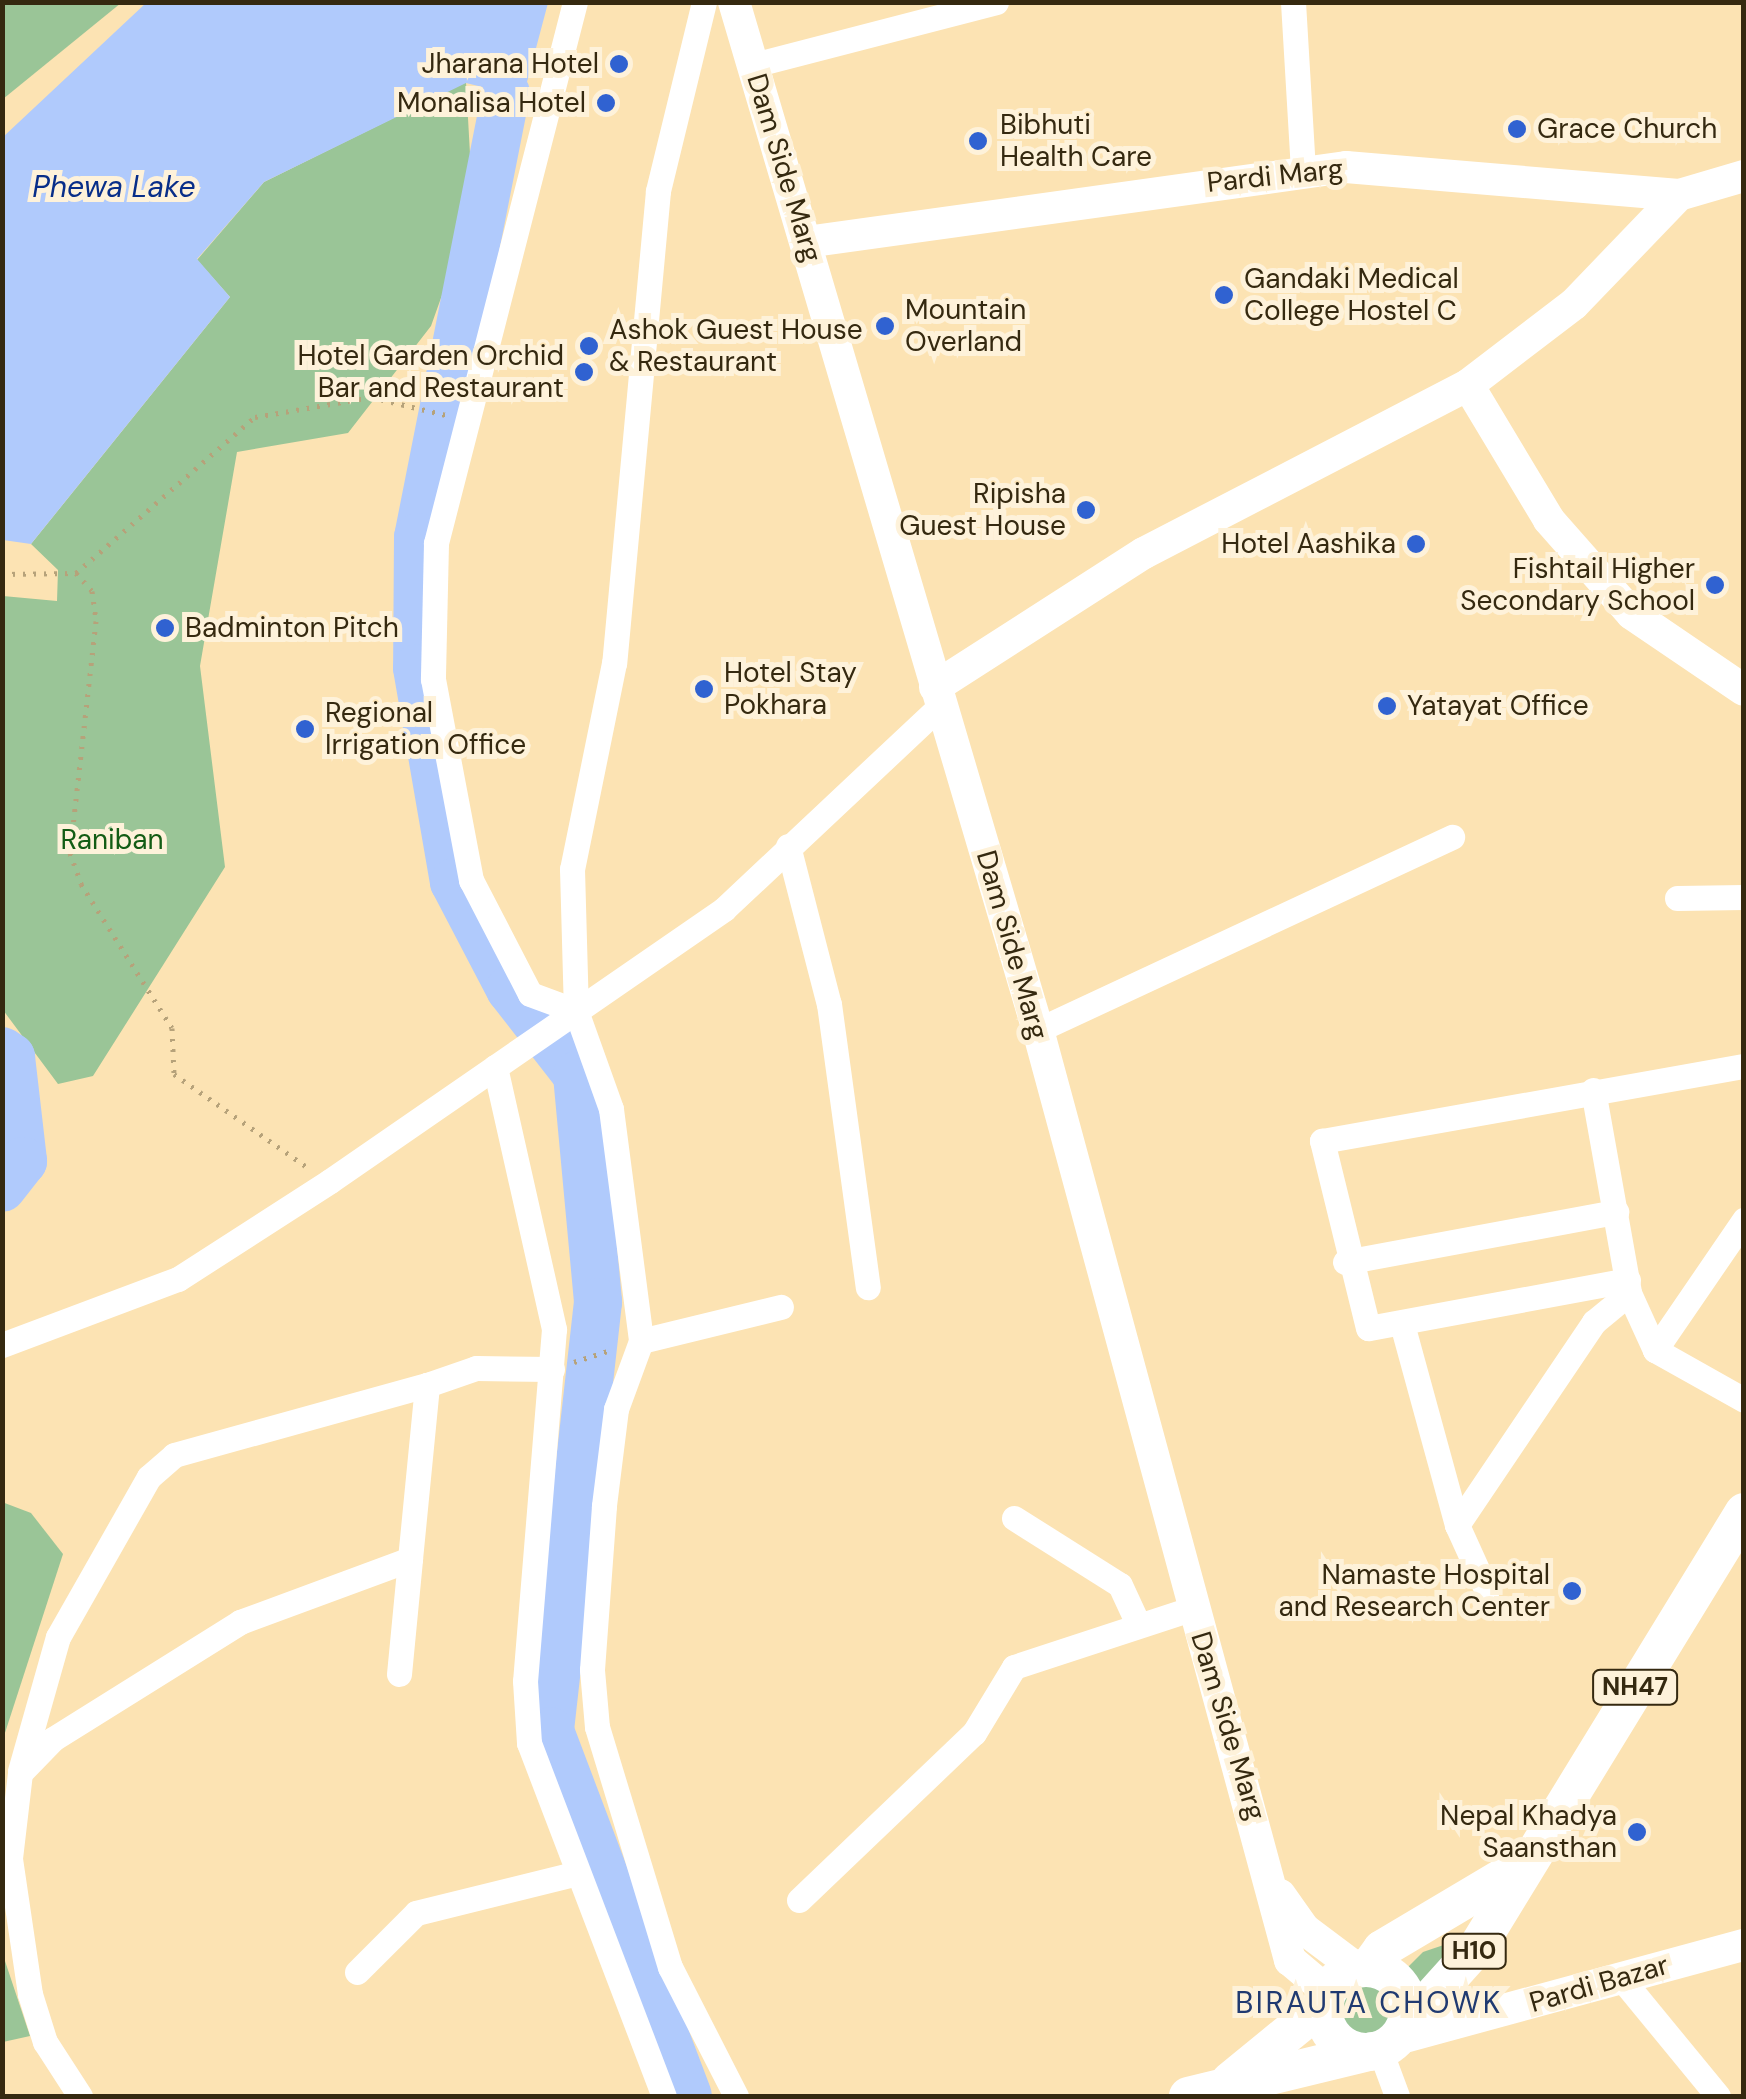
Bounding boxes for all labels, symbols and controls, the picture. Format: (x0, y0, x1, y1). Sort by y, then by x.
place label: Jharana Hotel (421, 47, 599, 81)
marker: Jharana Hotel (608, 53, 630, 75)
street label: Dam Side Marg (739, 70, 829, 266)
place label: Monalisa Hotel (397, 86, 586, 120)
marker: Monalisa Hotel (595, 92, 617, 114)
place label: Bibhuti Health Care (1000, 108, 1152, 174)
place label: Grace Church (1537, 112, 1717, 146)
marker: Grace Church (1506, 118, 1528, 140)
marker: Bibhuti Health Care (965, 128, 991, 154)
street label: Pardi Marg (1205, 152, 1345, 200)
water label: Phewa Lake (32, 169, 196, 205)
place label: Gandaki Medical College Hostel C (1244, 262, 1459, 328)
marker: Gandaki Medical College Hostel C (1213, 284, 1235, 306)
place label: Mountain Overland (905, 293, 1026, 359)
place label: Ashok Guest House & Restaurant (609, 313, 863, 379)
marker: Mountain Overland (874, 315, 896, 337)
marker: Ashok Guest House & Restaurant (578, 335, 600, 357)
place label: Hotel Garden Orchid Bar and Restaurant (298, 339, 564, 405)
marker: Hotel Garden Orchid Bar and Restaurant (573, 361, 595, 383)
place label: Ripisha Guest House (899, 477, 1066, 543)
marker: Ripisha Guest House (1075, 499, 1097, 521)
place label: Hotel Aashika (1221, 527, 1396, 561)
marker: Hotel Aashika (1405, 533, 1427, 555)
place label: Fishtail Higher Secondary School (1460, 552, 1695, 618)
marker: Fishtail Higher Secondary School (1704, 574, 1726, 596)
place label: Badminton Pitch (185, 611, 399, 645)
marker: Badminton Pitch (154, 617, 176, 639)
place label: Hotel Stay Pokhara (724, 656, 857, 722)
marker: Hotel Stay Pokhara (693, 678, 715, 700)
place label: Yatayat Office (1407, 689, 1589, 723)
marker: Yatayat Office (1376, 695, 1398, 717)
place label: Regional Irrigation Office (325, 696, 526, 762)
marker: Regional Irrigation Office (294, 718, 316, 740)
park label: Raniban (60, 823, 164, 857)
street label: Dam Side Marg (969, 847, 1055, 1043)
place label: Namaste Hospital and Research Center (1279, 1558, 1550, 1624)
marker: Namaste Hospital and Research Center (1559, 1578, 1585, 1604)
street label: Dam Side Marg (1183, 1628, 1273, 1824)
road number: NH47 (1590, 1667, 1680, 1707)
place label: Nepal Khadya Saansthan (1440, 1799, 1617, 1865)
marker: Nepal Khadya Saansthan (1626, 1821, 1648, 1843)
road number: H10 (1442, 1931, 1506, 1971)
street label: Pardi Bazar (1526, 1948, 1672, 2020)
district label: BIRAUTA CHOWK (1235, 1985, 1503, 2021)

